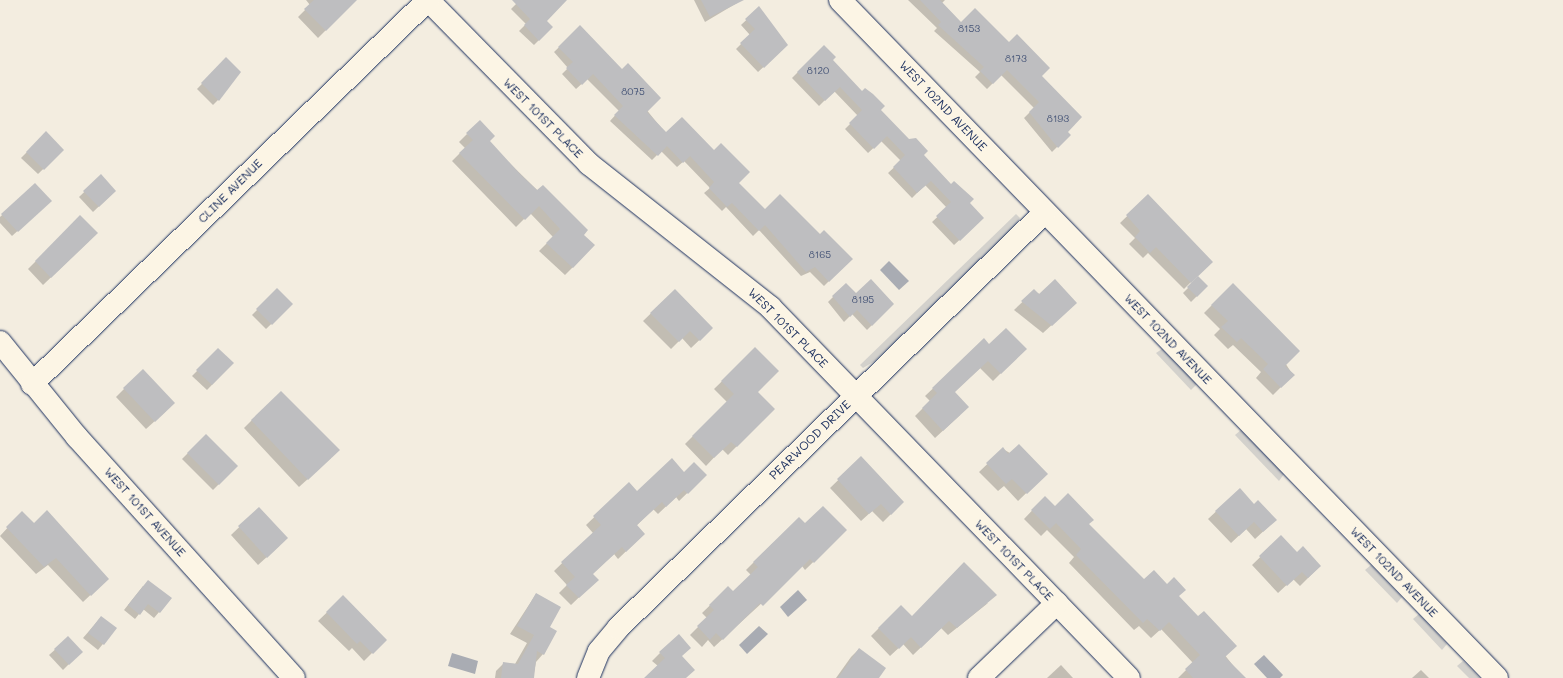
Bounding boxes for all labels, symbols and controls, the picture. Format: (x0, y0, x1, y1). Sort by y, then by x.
house number: 8153 (958, 23, 980, 35)
house number: 8173 (1005, 53, 1027, 65)
street label: WEST 102ND AVENUE (896, 58, 990, 154)
house number: 8120 (807, 65, 829, 77)
street label: WEST 101ST PLACE (500, 75, 586, 161)
house number: 8075 (621, 86, 645, 98)
house number: 8193 (1047, 113, 1069, 125)
street label: CLINE AVENUE (195, 156, 265, 226)
house number: 8165 (809, 249, 831, 261)
street label: WEST 101ST PLACE (745, 285, 831, 371)
street label: WEST 102ND AVENUE (1121, 291, 1215, 387)
house number: 8195 (852, 294, 874, 306)
street label: PEARWOOD DRIVE (766, 397, 854, 483)
street label: WEST 101ST AVENUE (101, 464, 189, 560)
street label: WEST 101ST PLACE (972, 517, 1056, 603)
street label: WEST 102ND AVENUE (1347, 524, 1441, 620)

